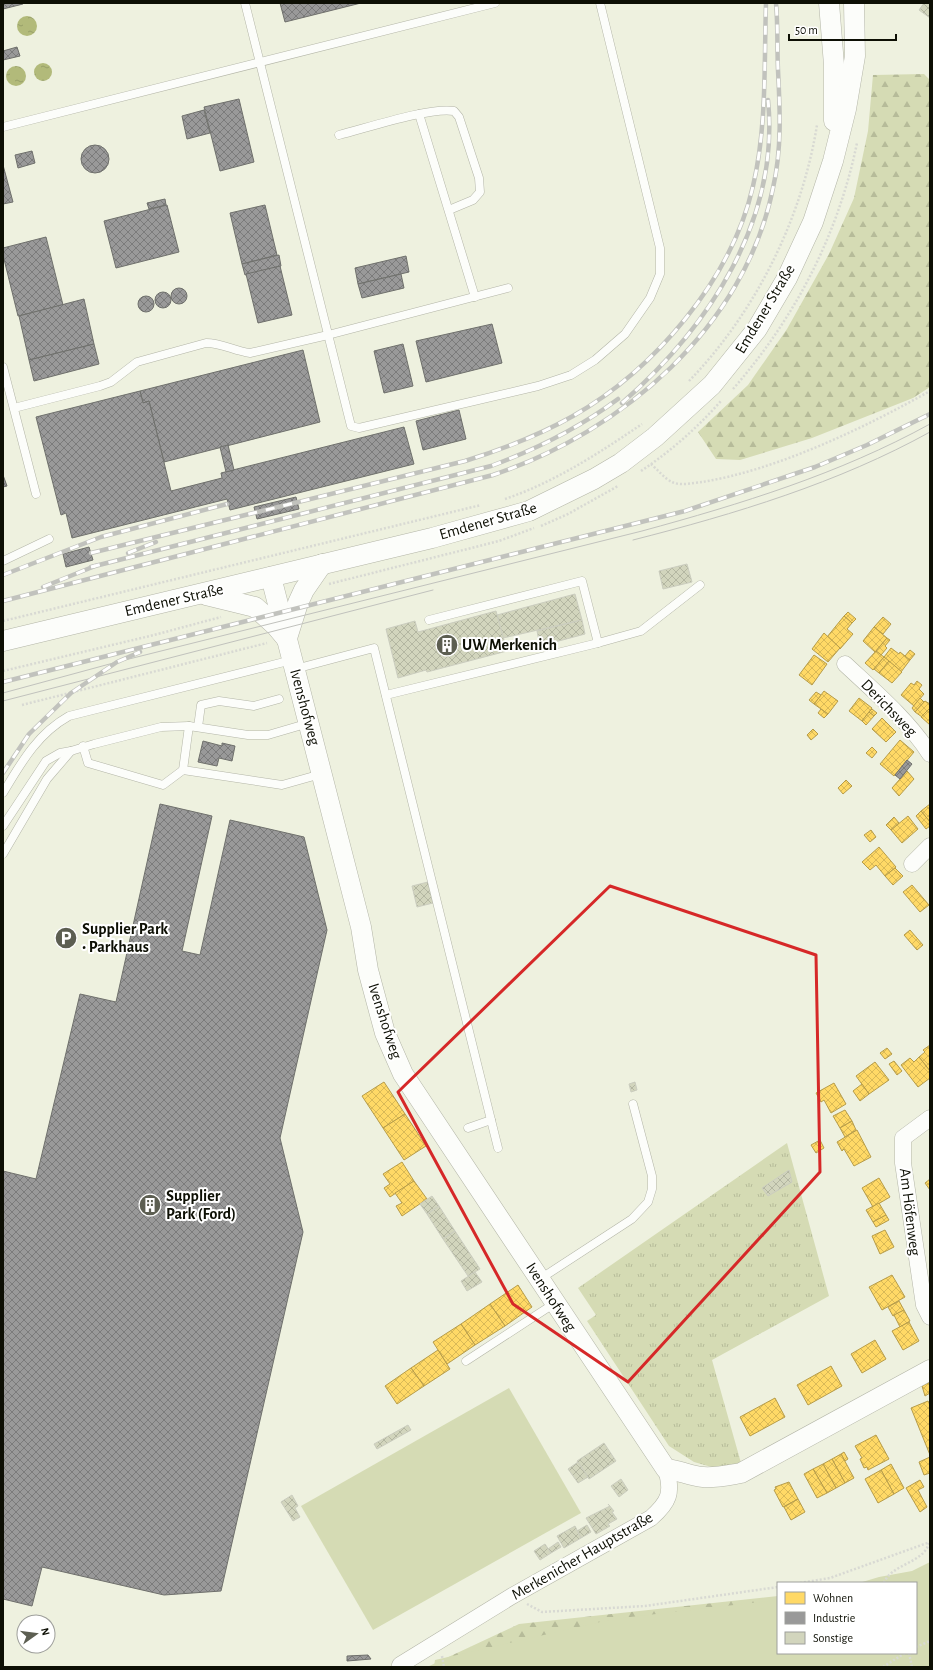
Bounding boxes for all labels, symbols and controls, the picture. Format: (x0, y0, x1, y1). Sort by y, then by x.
scale bar (789, 16, 896, 42)
text: 50 m (795, 24, 818, 36)
street label: Emdener Straße (732, 262, 798, 356)
street label: Emdener Straße (437, 499, 539, 543)
street label: Emdener Straße (123, 581, 225, 619)
building icon: UW Merkenich (434, 632, 460, 658)
place label: UW Merkenich (462, 637, 557, 653)
street label: Ivenshofweg (287, 667, 323, 747)
street label: Derichsweg (858, 676, 920, 740)
place label: Supplier Park • Parkhaus (82, 921, 168, 955)
parking icon: Supplier Park • Parkhaus (53, 925, 79, 951)
street label: Ivenshofweg (365, 981, 405, 1061)
street label: Am Höfenweg (897, 1167, 923, 1257)
place label: Supplier Park (Ford) (166, 1188, 236, 1222)
building icon: Supplier Park (Ford) (137, 1192, 163, 1218)
street label: Ivenshofweg (523, 1260, 579, 1334)
street label: Merkenicher Hauptstraße (509, 1509, 655, 1603)
legend (777, 1582, 917, 1654)
text: Wohnen (813, 1592, 853, 1604)
text: Industrie (813, 1612, 855, 1624)
north arrow (16, 1614, 56, 1654)
text: N (39, 1627, 51, 1637)
text: Sonstige (813, 1632, 853, 1644)

